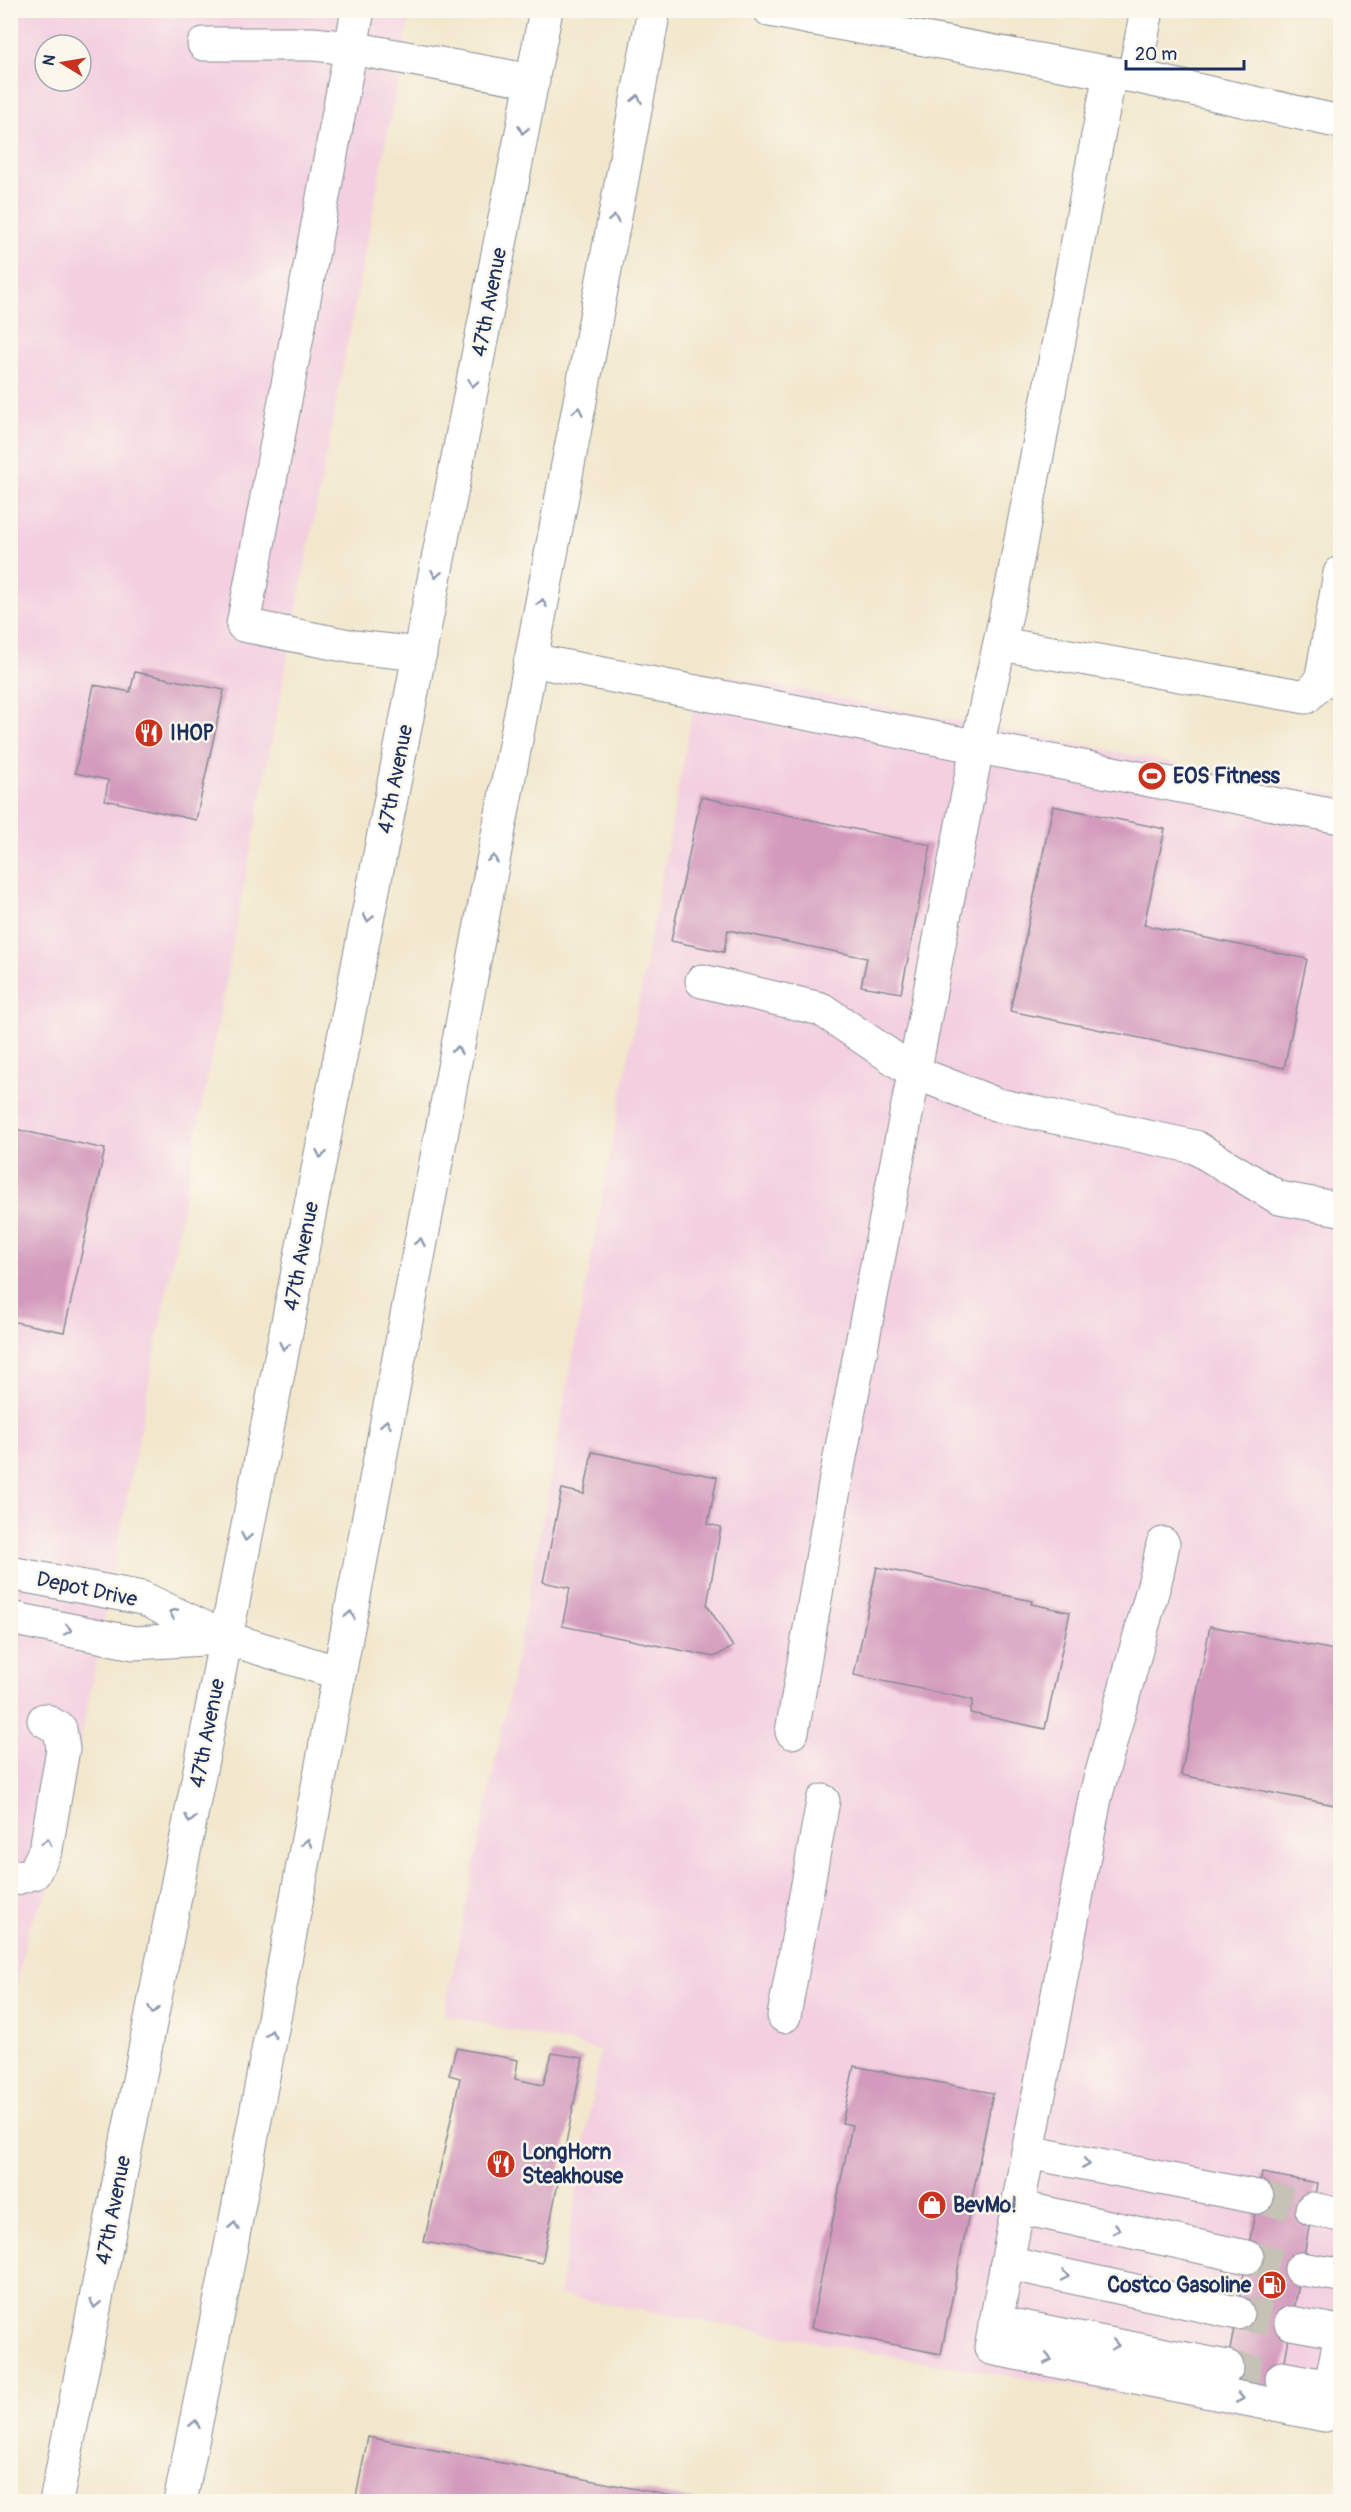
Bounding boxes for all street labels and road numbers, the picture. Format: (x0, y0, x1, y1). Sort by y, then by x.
street label: 47th Avenue (466, 245, 513, 359)
street label: 47th Avenue (372, 722, 419, 836)
street label: 47th Avenue (278, 1199, 325, 1313)
street label: Depot Drive (34, 1566, 140, 1613)
street label: 47th Avenue (184, 1676, 231, 1790)
street label: 47th Avenue (90, 2153, 137, 2267)

